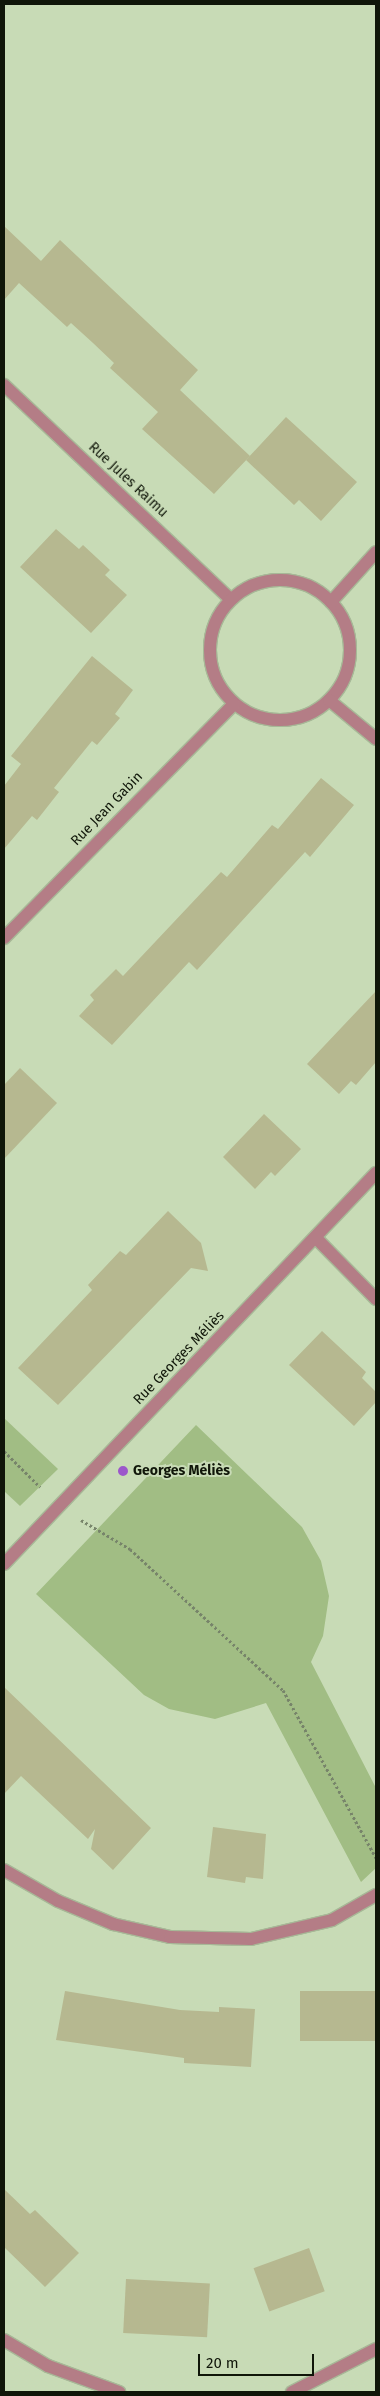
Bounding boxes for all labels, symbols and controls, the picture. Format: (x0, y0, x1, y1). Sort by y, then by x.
street label: Rue Jules Raimu (85, 439, 171, 521)
street label: Rue Jean Gabin (68, 769, 146, 849)
street label: Rue Georges Méliès (130, 1308, 228, 1408)
place label: Georges Méliès (133, 1463, 230, 1479)
marker: Georges Méliès (117, 1465, 129, 1477)
scale bar (200, 2344, 316, 2376)
text: 20 m (206, 2354, 239, 2372)

